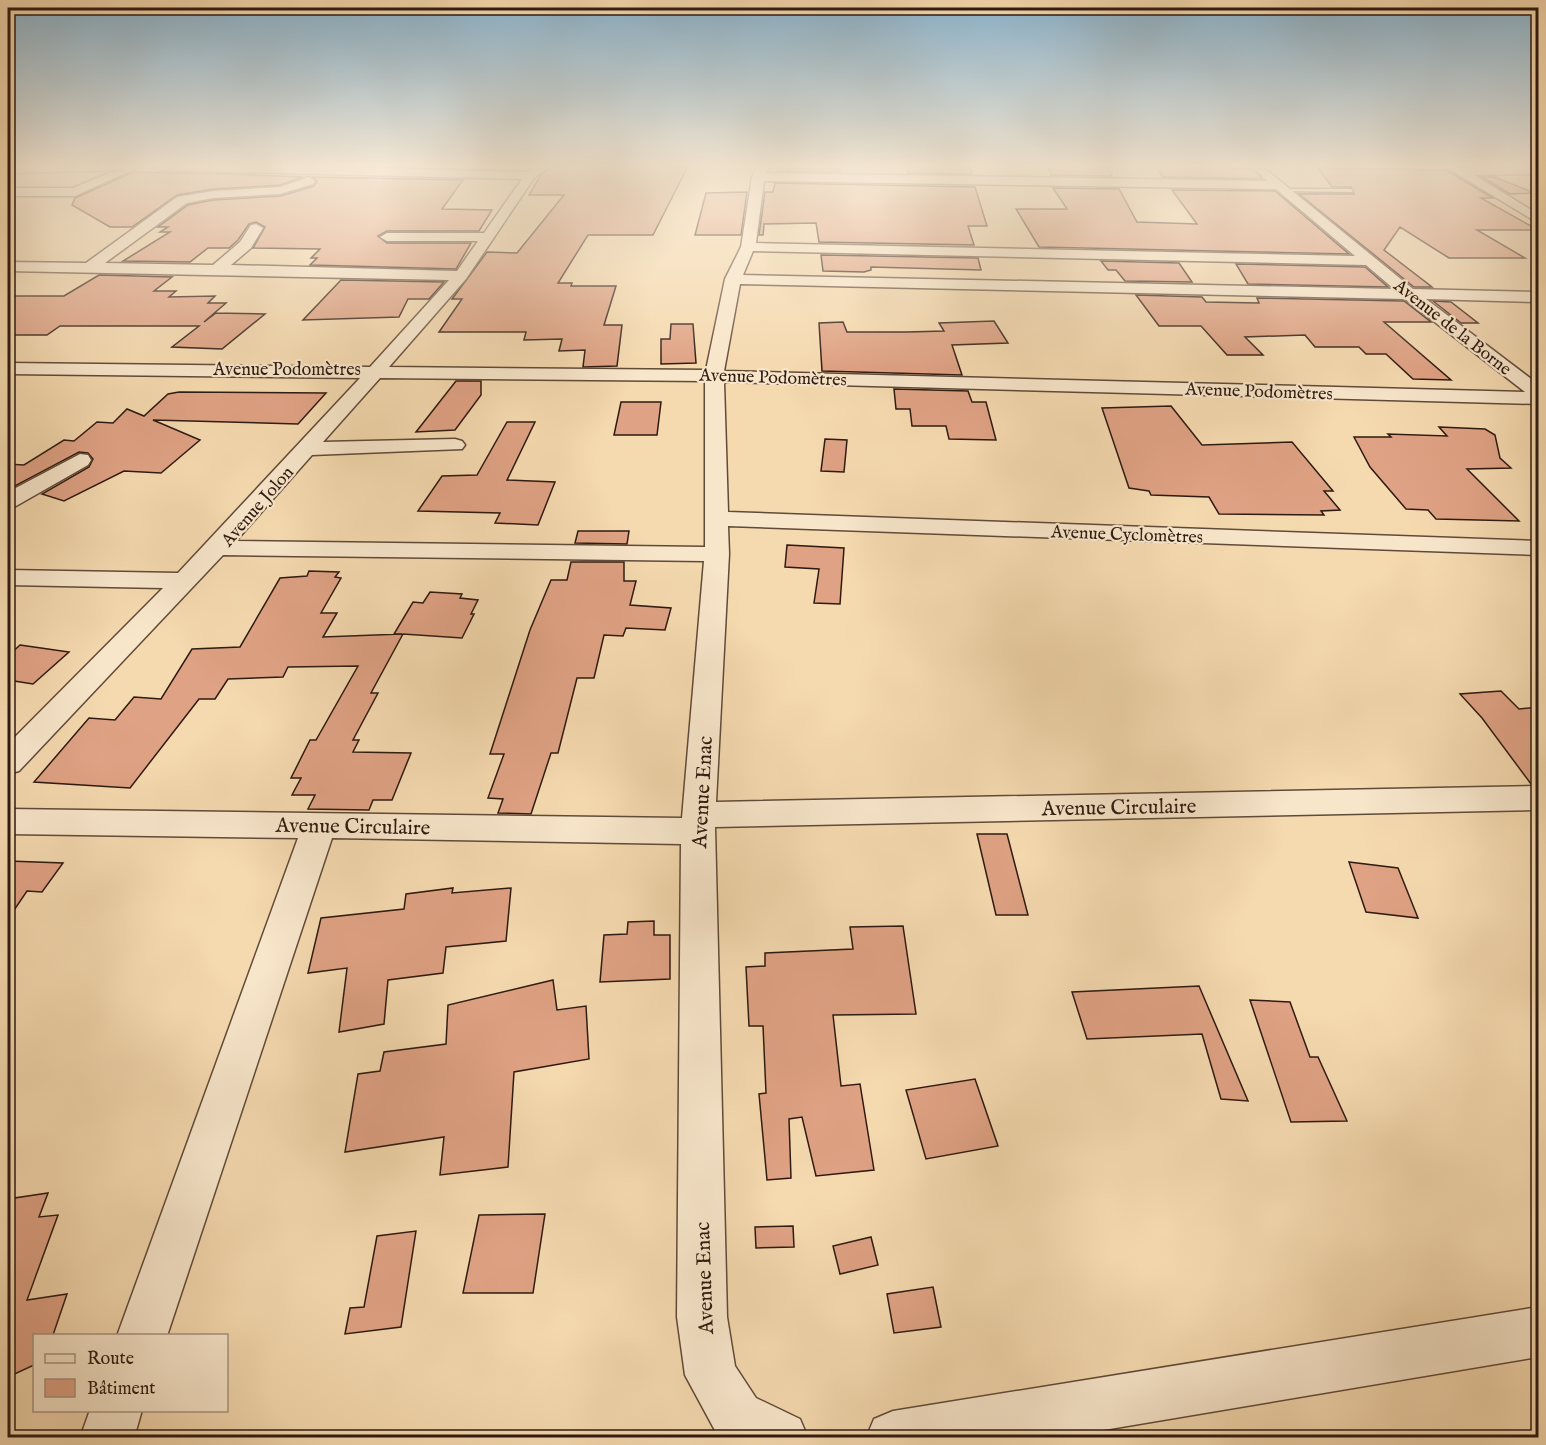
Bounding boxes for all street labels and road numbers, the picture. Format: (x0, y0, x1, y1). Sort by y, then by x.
street label: Avenue de la Borne (1388, 274, 1516, 381)
street label: Avenue Podomètres (212, 359, 361, 382)
street label: Avenue Podomètres (698, 364, 847, 393)
street label: Avenue Podomètres (1184, 378, 1333, 407)
street label: Avenue Jolon (216, 462, 300, 553)
street label: Avenue Cyclomètres (1050, 521, 1203, 550)
street label: Avenue Enac (687, 735, 720, 850)
street label: Avenue Circulaire (1040, 794, 1197, 823)
street label: Avenue Circulaire (274, 813, 431, 842)
street label: Avenue Enac (690, 1221, 721, 1336)

